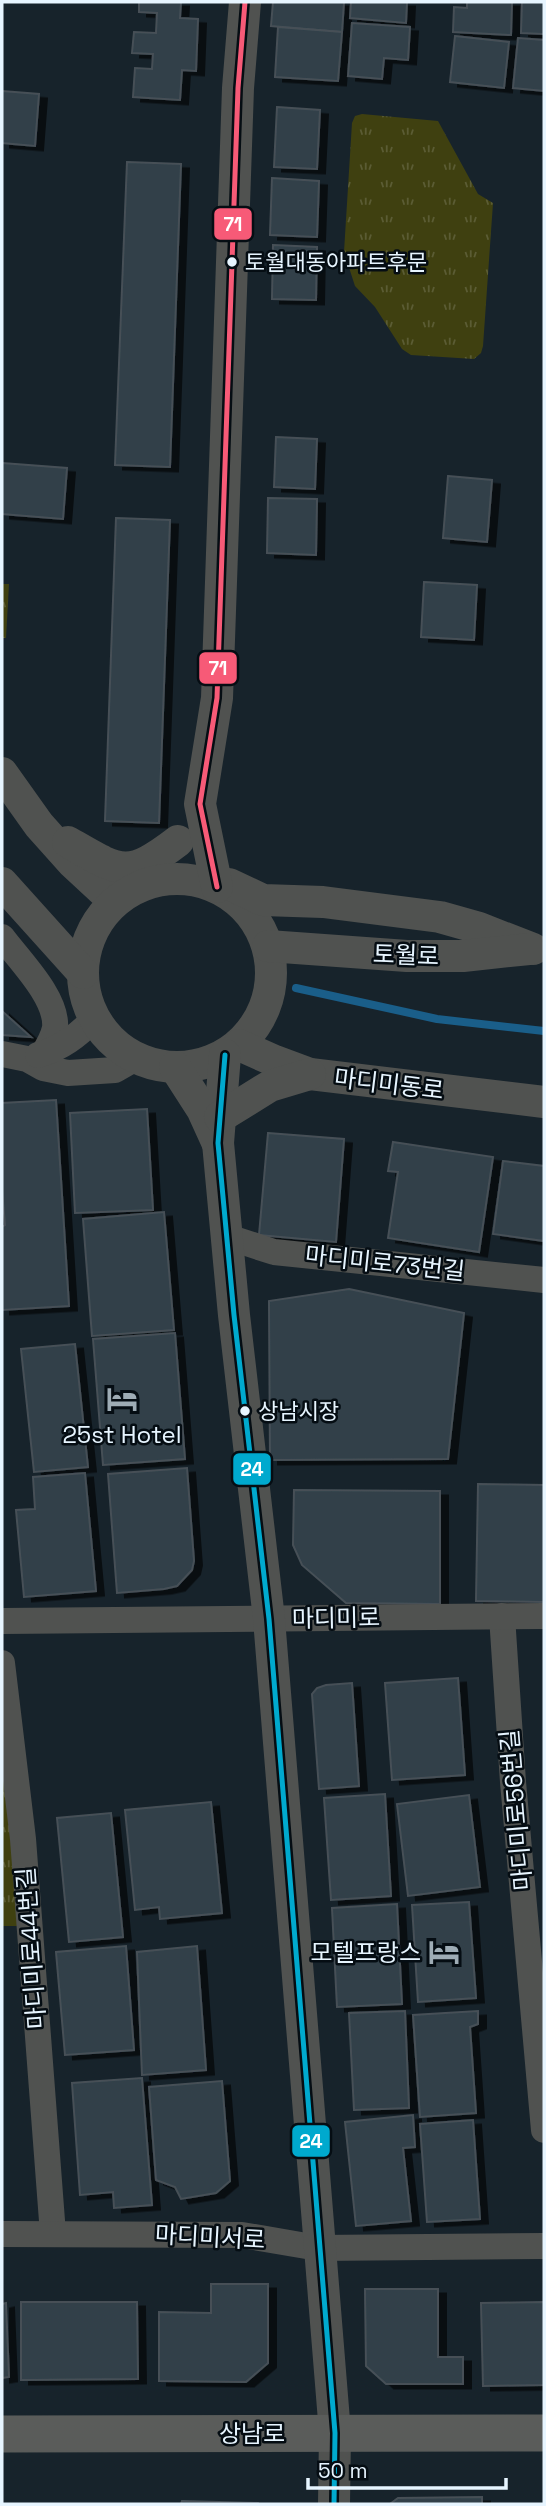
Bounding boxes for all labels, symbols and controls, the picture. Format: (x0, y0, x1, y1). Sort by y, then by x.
line badge: 71 (213, 207, 253, 241)
text: 71 (224, 212, 242, 237)
place label: 토월대동아파트후문 (245, 248, 427, 276)
marker: 토월대동아파트후문 (225, 255, 239, 269)
line badge: 71 (198, 651, 238, 685)
text: 71 (209, 656, 227, 681)
street label: 토월로 (372, 938, 440, 972)
street label: 마디미동로 (332, 1062, 446, 1106)
street label: 마디미로73번길 (304, 1239, 466, 1287)
hotel icon: 25st Hotel (105, 1382, 139, 1416)
place label: 상남시장 (258, 1397, 339, 1425)
marker: 상남시장 (238, 1404, 252, 1418)
place label: 25st Hotel (62, 1419, 182, 1450)
line badge: 24 (232, 1452, 272, 1486)
text: 24 (240, 1457, 264, 1482)
street label: 마디미로 (292, 1602, 380, 1634)
street label: 마디미로56번길 (494, 1728, 538, 1892)
street label: 마디미로44번길 (10, 1866, 52, 2030)
hotel icon: 모텔프랑스 (427, 1935, 461, 1969)
place label: 모텔프랑스 (311, 1937, 421, 1968)
line badge: 24 (291, 2124, 331, 2158)
text: 24 (299, 2129, 323, 2154)
street label: 마디미서로 (154, 2219, 266, 2255)
street label: 상남로 (219, 2418, 285, 2449)
scale bar (308, 2446, 506, 2490)
text: 50 m (318, 2457, 368, 2484)

